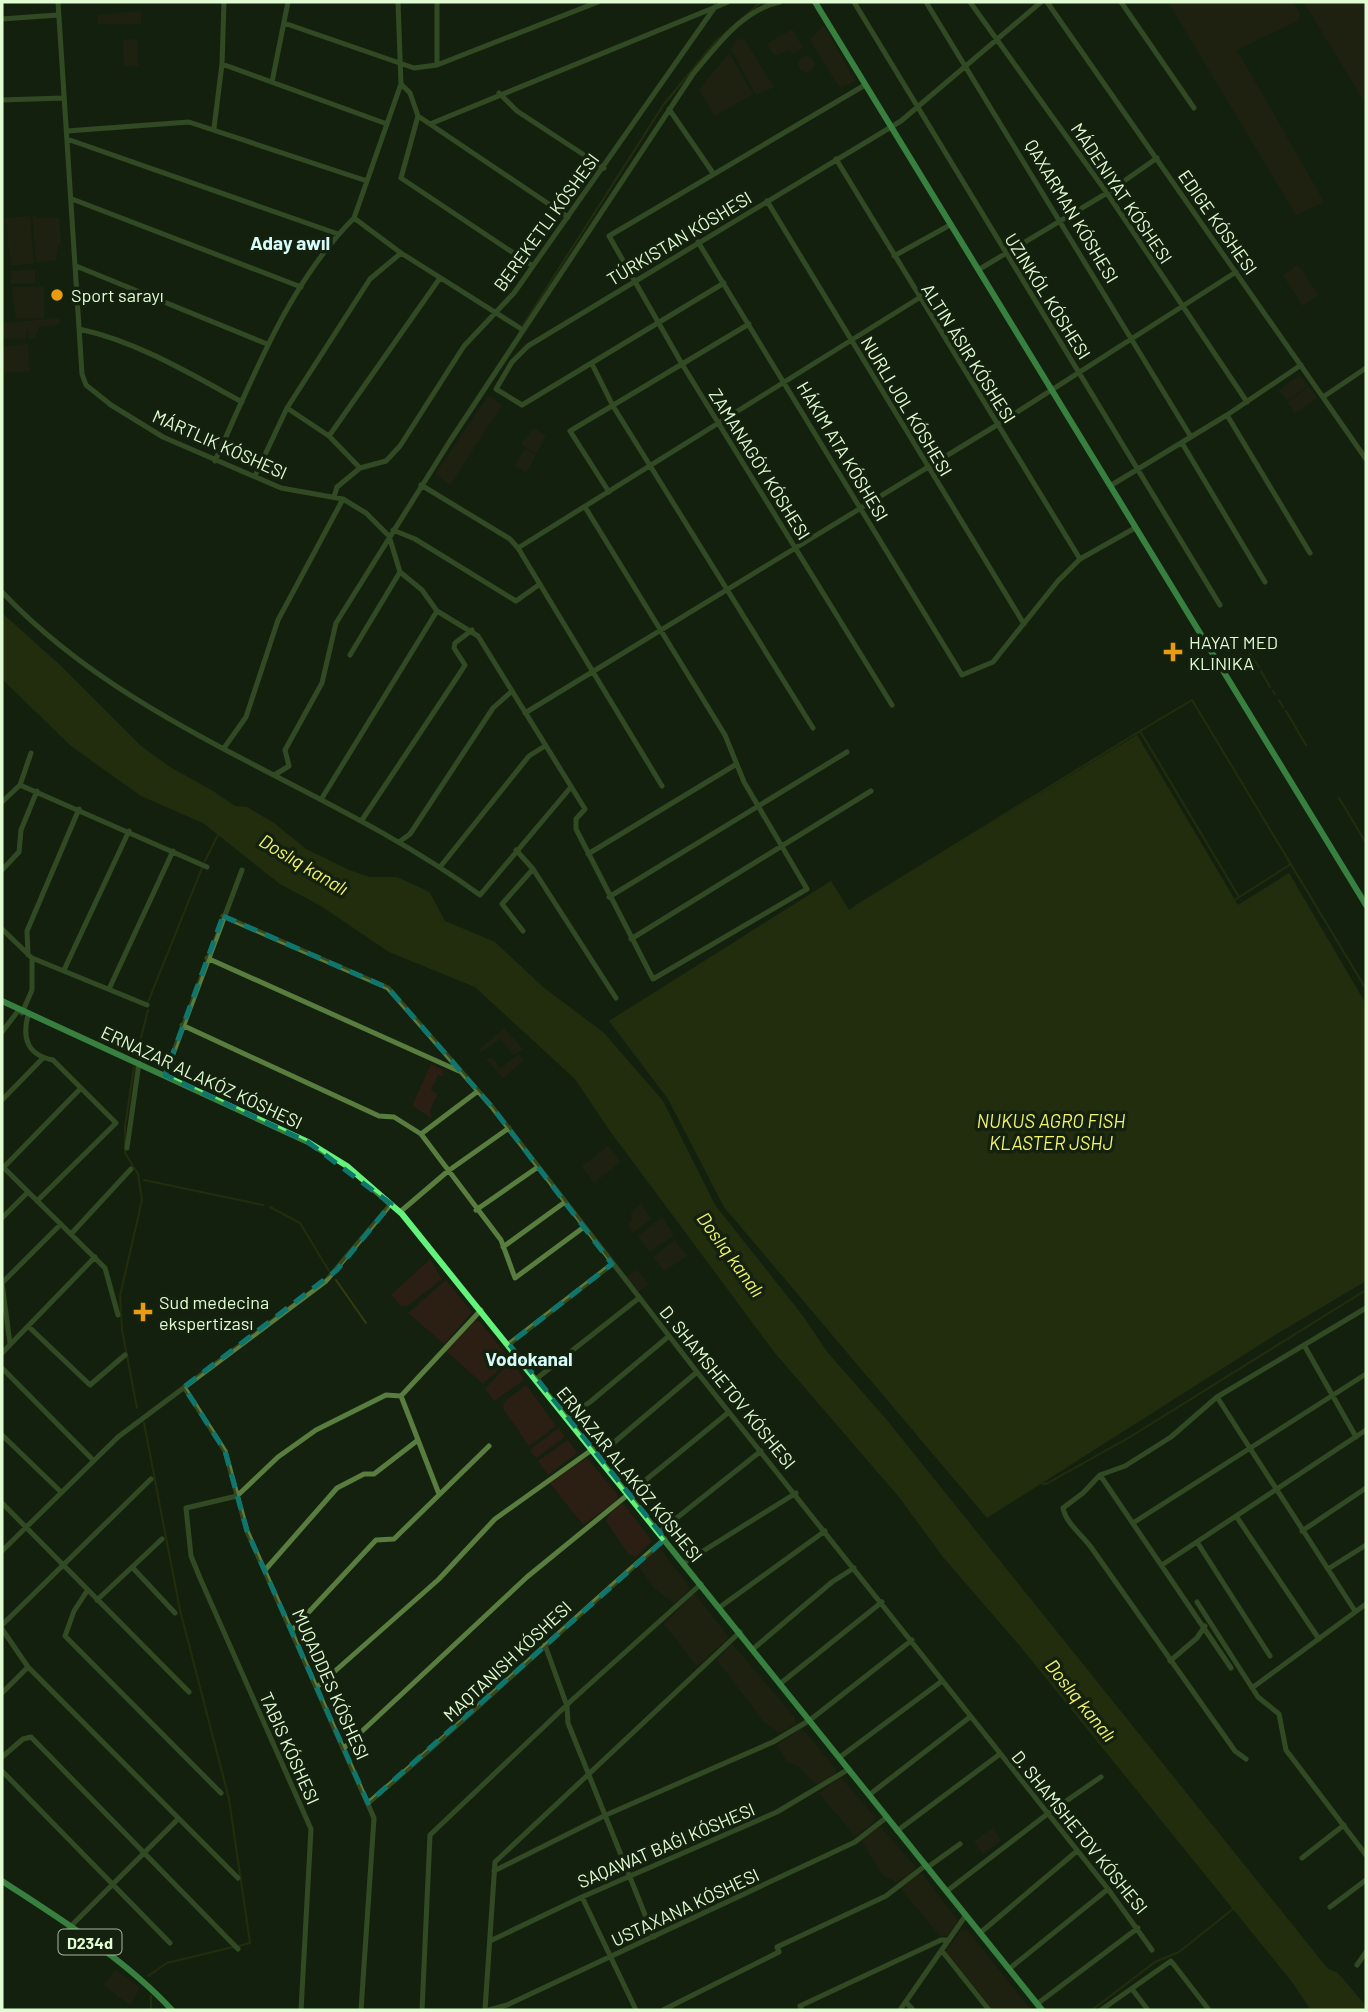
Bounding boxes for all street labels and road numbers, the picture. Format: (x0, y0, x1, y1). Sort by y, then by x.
street label: MÁDENIYAT KÓSHESI (1067, 118, 1177, 268)
street label: QAXARMAN KÓSHESI (1020, 135, 1124, 287)
street label: BEREKETLI KÓSHESI (489, 149, 603, 295)
street label: EDIGE KÓSHESI (1174, 166, 1262, 278)
street label: TÚRKISTAN KÓSHESI (603, 186, 755, 290)
street label: UZINKÓL KÓSHESI (1000, 229, 1096, 363)
street label: ALTIN ÁSIR KÓSHESI (917, 279, 1021, 427)
street label: NURLI JOL KÓSHESI (857, 332, 957, 480)
street label: HÁKIM ATA KÓSHESI (793, 377, 893, 525)
street label: ZAMANAGÓY KÓSHESI (705, 385, 815, 543)
street label: MÁRTLIK KÓSHESI (149, 404, 291, 484)
street label: ERNAZAR ALAKÓZ KÓSHESI (98, 1021, 306, 1133)
street label: D. SHAMSHETOV KÓSHESI (655, 1301, 801, 1473)
street label: ERNAZAR ALAKÓZ KÓSHESI (552, 1382, 708, 1566)
street label: MAQTANISH KÓSHESI (438, 1596, 576, 1726)
street label: MUQADDES KÓSHESI (288, 1605, 374, 1763)
street label: TABIS KÓSHESI (255, 1688, 325, 1808)
street label: D. SHAMSHETOV KÓSHESI (1007, 1746, 1153, 1918)
street label: SAQAWAT BAǴI KÓSHESI (574, 1798, 758, 1892)
street label: USTAXANA KÓSHESI (608, 1863, 762, 1951)
road number: D234d (58, 1930, 122, 1954)

